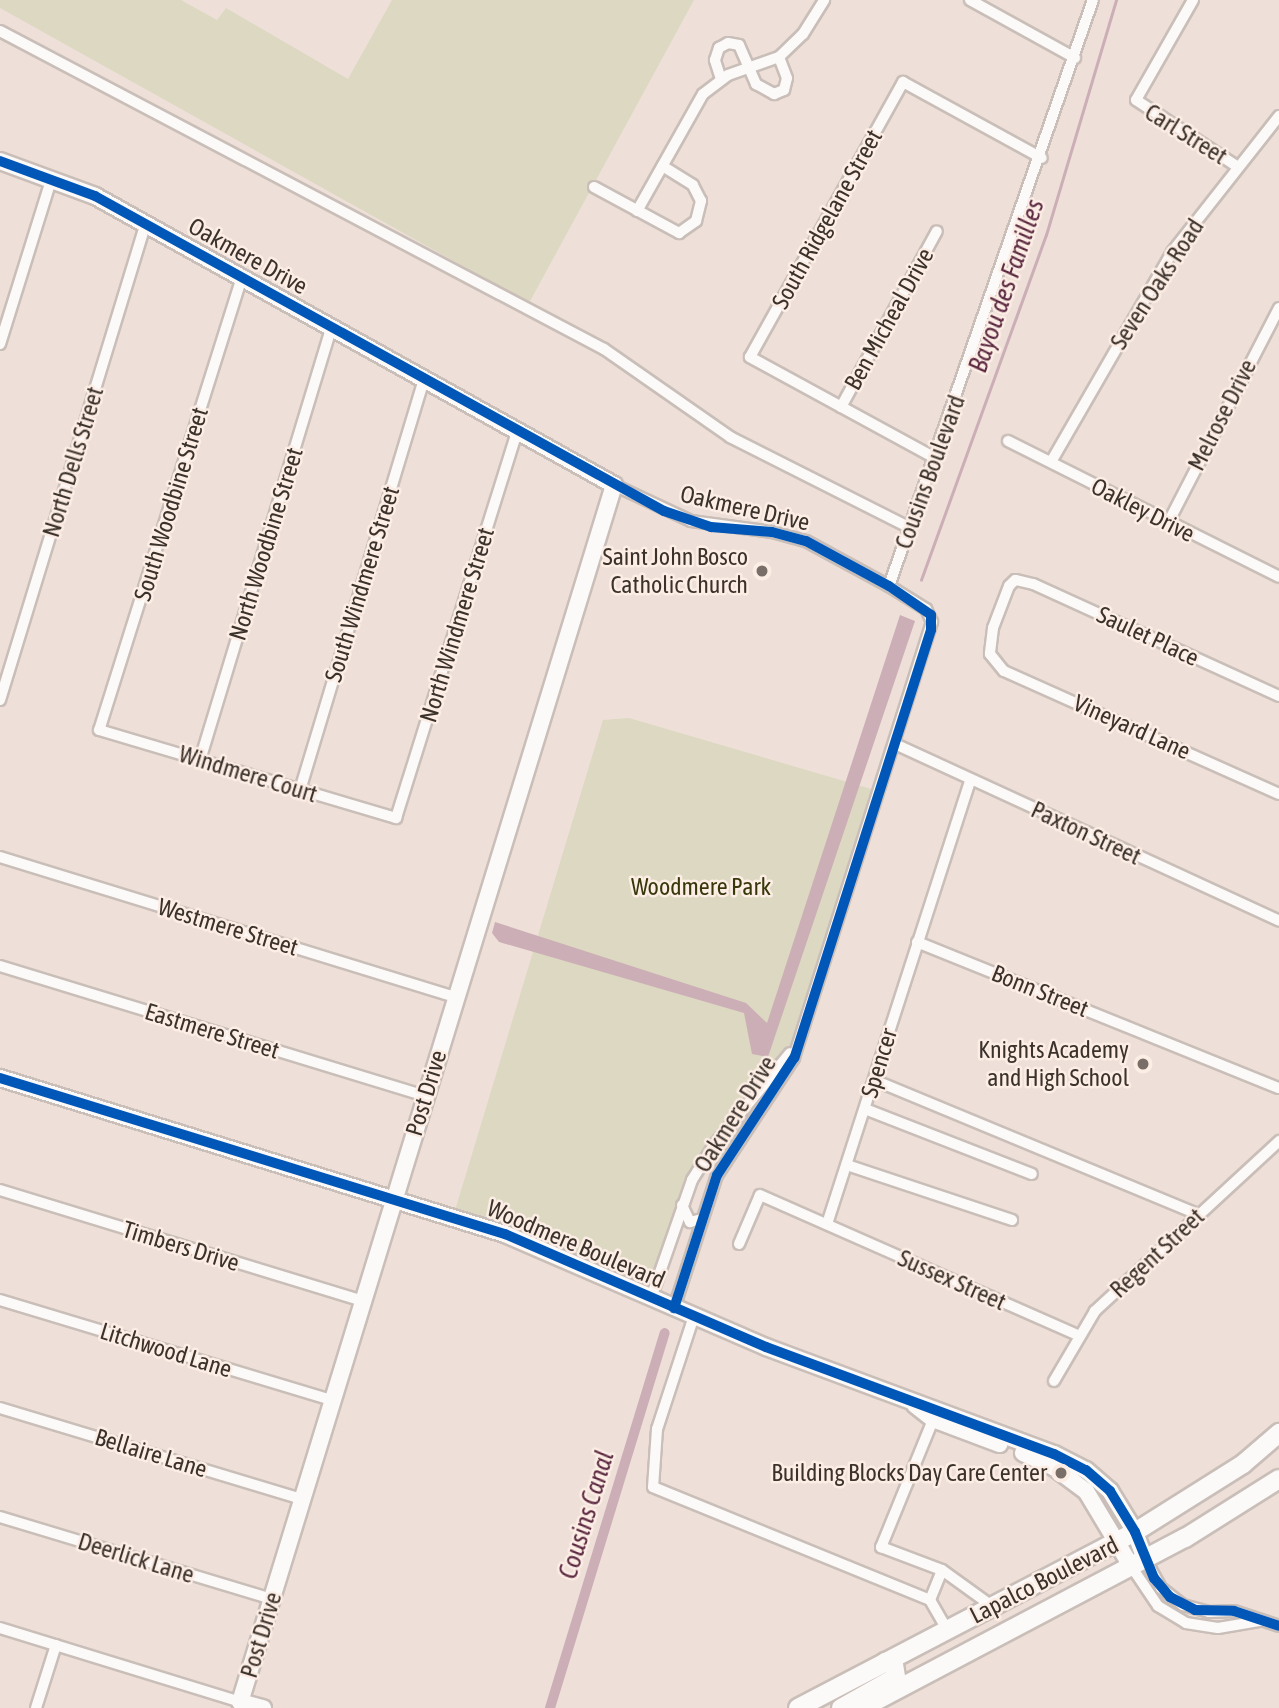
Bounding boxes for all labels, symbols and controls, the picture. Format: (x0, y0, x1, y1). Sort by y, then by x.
street label: Carl Street (1140, 98, 1232, 170)
street label: South Ridgelane Street (766, 124, 888, 314)
water label: Bayou des Familles (963, 195, 1051, 377)
street label: Oakmere Drive (183, 211, 313, 301)
street label: Seven Oaks Road (1104, 213, 1210, 355)
street label: Ben Micheal Drive (838, 243, 940, 395)
street label: Melrose Drive (1182, 355, 1262, 475)
street label: North Dells Street (36, 383, 110, 541)
street label: Cousins Boulevard (889, 391, 971, 553)
street label: South Woodbine Street (128, 404, 214, 604)
street label: North Woodbine Street (223, 444, 309, 644)
street label: Oakley Drive (1086, 472, 1200, 548)
street label: Oakmere Drive (678, 479, 812, 537)
street label: South Windmere Street (319, 483, 405, 685)
street label: North Windmere Street (414, 524, 500, 726)
place label: Saint John Bosco Catholic Church (603, 543, 748, 599)
marker: Saint John Bosco Catholic Church (754, 563, 770, 579)
street label: Saulet Place (1092, 600, 1204, 672)
street label: Vineyard Lane (1069, 688, 1195, 766)
street label: Windmere Court (176, 739, 320, 809)
street label: Paxton Street (1027, 795, 1145, 871)
park label: Woodmere Park (631, 873, 771, 901)
street label: Westmere Street (154, 892, 302, 962)
street label: Bonn Street (987, 959, 1093, 1023)
street label: Eastmere Street (141, 997, 283, 1065)
street label: Spencer (855, 1025, 903, 1101)
place label: Knights Academy and High School (978, 1036, 1129, 1092)
street label: Post Drive (399, 1047, 453, 1139)
street label: Oakmere Drive (688, 1050, 782, 1178)
marker: Knights Academy and High School (1135, 1056, 1151, 1072)
street label: Woodmere Boulevard (483, 1194, 669, 1294)
street label: Regent Street (1104, 1202, 1210, 1304)
street label: Timbers Drive (119, 1215, 243, 1277)
street label: Sussex Street (894, 1243, 1010, 1317)
street label: Litchwood Lane (97, 1316, 235, 1384)
street label: Bellaire Lane (91, 1422, 211, 1484)
water label: Cousins Canal (553, 1447, 621, 1583)
place label: Building Blocks Day Care Center (771, 1459, 1047, 1487)
marker: Building Blocks Day Care Center (1053, 1465, 1069, 1481)
street label: Deerlick Lane (75, 1527, 197, 1589)
street label: Lapalco Boulevard (965, 1530, 1123, 1630)
street label: Post Drive (234, 1589, 288, 1681)

